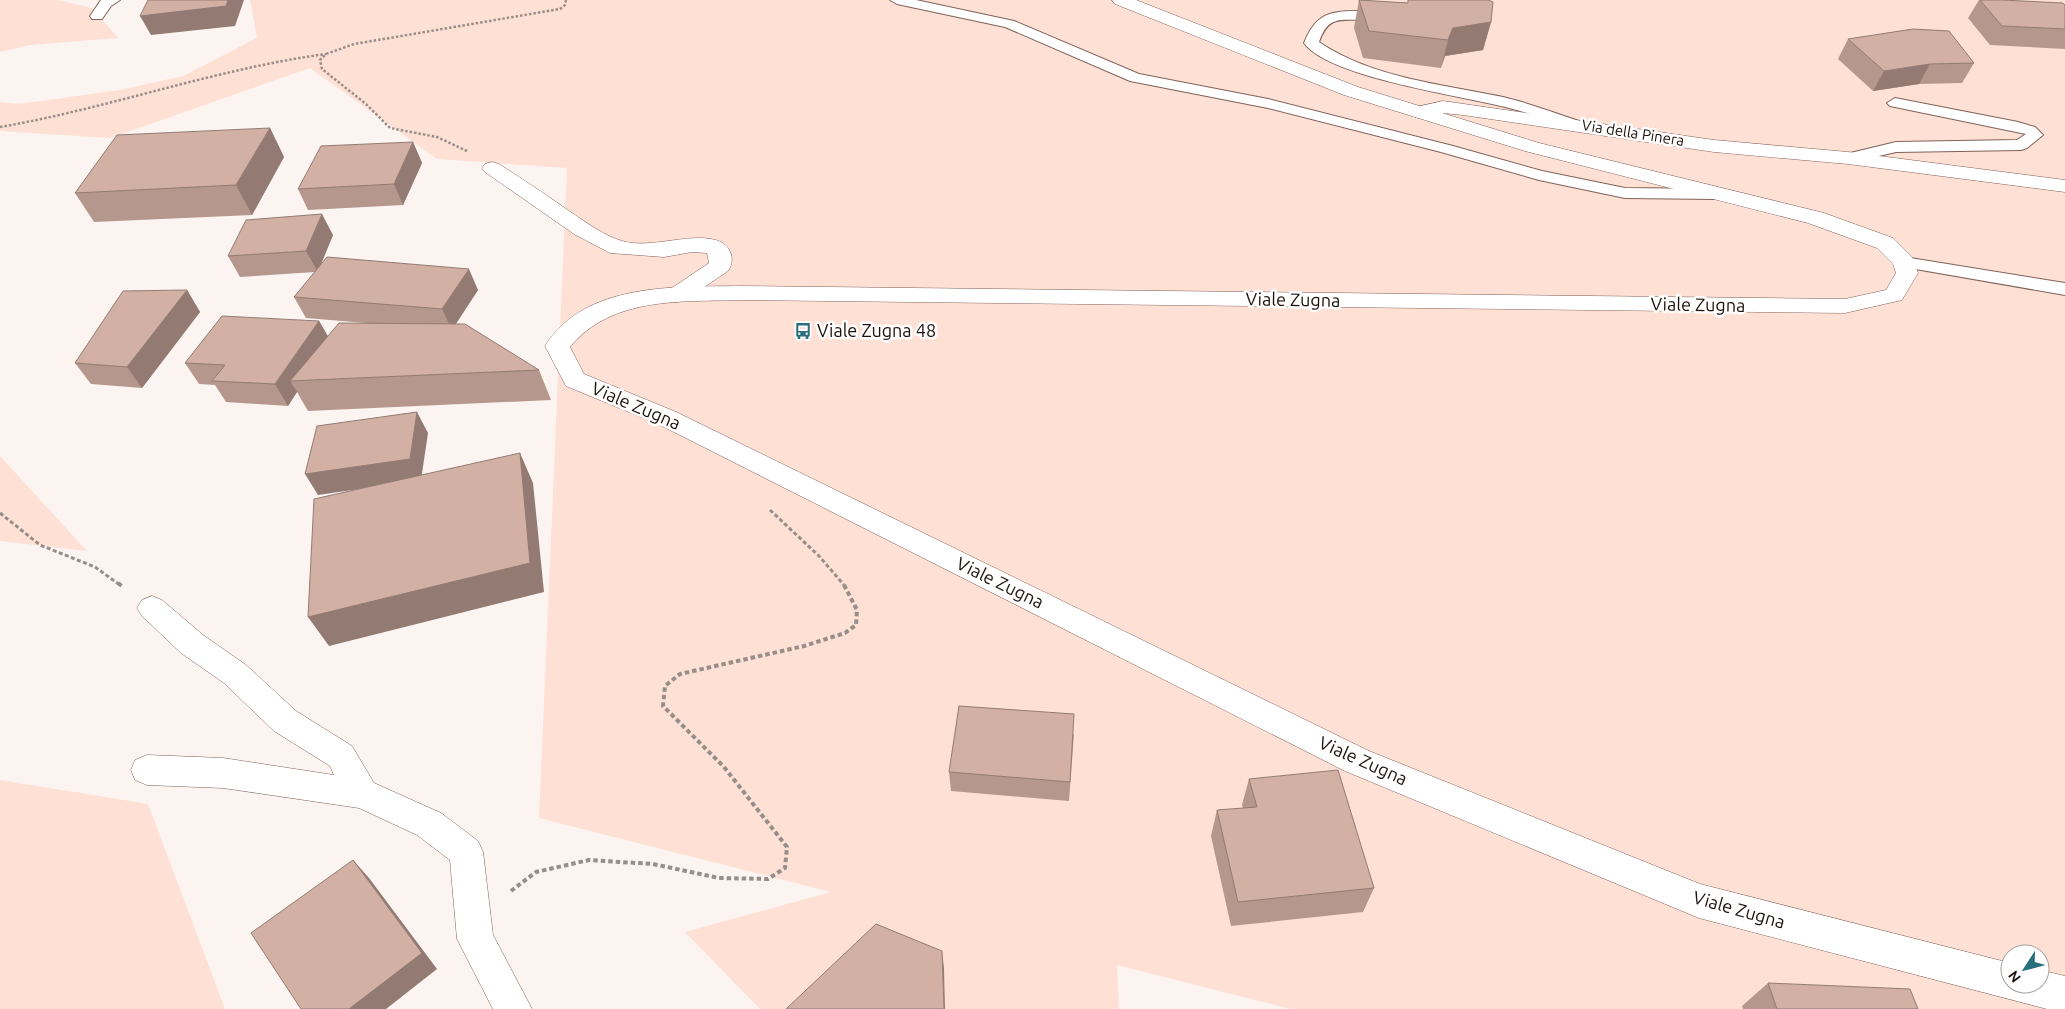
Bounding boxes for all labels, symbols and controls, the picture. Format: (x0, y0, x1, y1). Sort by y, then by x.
street label: Via della Pinera (1581, 116, 1686, 149)
street label: Viale Zugna (1246, 288, 1341, 310)
street label: Viale Zugna (1651, 293, 1746, 315)
place label: Viale Zugna 48 (817, 320, 936, 340)
bus stop icon: Viale Zugna 48 (793, 321, 813, 341)
street label: Viale Zugna (589, 377, 684, 433)
street label: Viale Zugna (954, 552, 1047, 612)
street label: Viale Zugna (1316, 732, 1411, 788)
street label: Viale Zugna (1691, 886, 1788, 932)
north arrow (2000, 944, 2050, 994)
text: N (2005, 968, 2024, 986)

